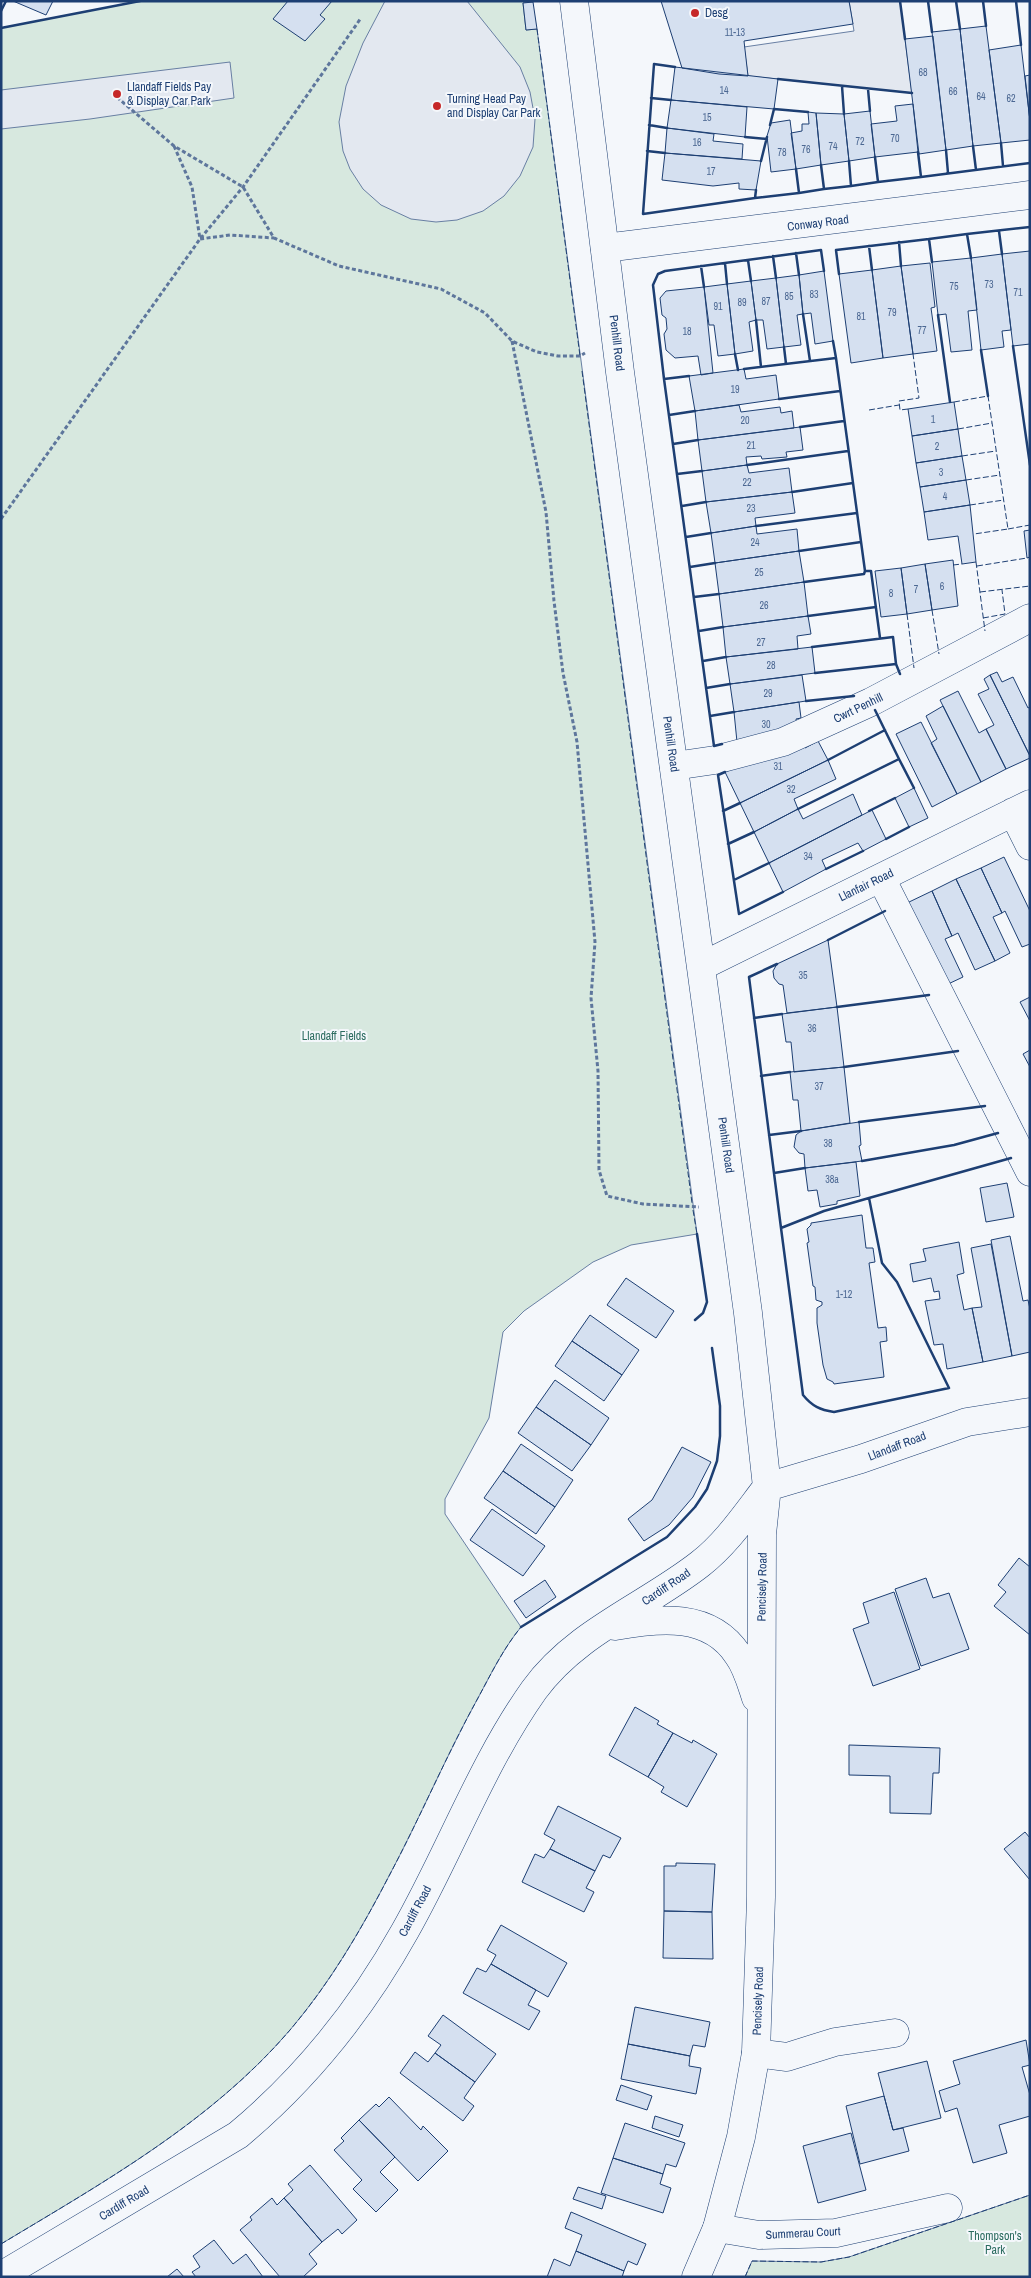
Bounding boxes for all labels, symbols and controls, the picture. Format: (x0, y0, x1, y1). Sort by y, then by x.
place label: Desg (705, 5, 728, 21)
marker: Desg (689, 7, 701, 19)
house number: 11-13 (725, 26, 746, 39)
house number: 68 (918, 66, 928, 79)
place label: Llandaff Fields Pay & Display Car Park (127, 79, 211, 109)
house number: 14 (719, 84, 729, 97)
house number: 66 (948, 85, 958, 98)
marker: Llandaff Fields Pay & Display Car Park (111, 88, 123, 100)
house number: 64 (976, 90, 986, 103)
place label: Turning Head Pay and Display Car Park (447, 91, 541, 121)
house number: 62 (1006, 92, 1016, 105)
marker: Turning Head Pay and Display Car Park (431, 100, 443, 112)
house number: 15 (702, 111, 712, 124)
house number: 70 (890, 132, 900, 145)
house number: 72 (855, 135, 865, 148)
house number: 16 (692, 136, 702, 149)
house number: 74 (828, 140, 838, 153)
house number: 76 (801, 143, 811, 156)
house number: 78 (777, 146, 787, 159)
house number: 17 (706, 165, 716, 178)
street label: Conway Road (786, 211, 850, 235)
house number: 73 (984, 278, 994, 291)
house number: 75 (949, 280, 959, 293)
house number: 71 (1013, 286, 1023, 299)
house number: 83 (809, 288, 819, 301)
house number: 85 (784, 290, 794, 303)
house number: 87 (761, 295, 771, 308)
house number: 89 (737, 296, 747, 309)
house number: 91 (713, 300, 723, 313)
house number: 79 (887, 306, 897, 319)
house number: 81 (856, 310, 866, 323)
street label: Penhill Road (606, 314, 628, 372)
house number: 77 (917, 324, 927, 337)
house number: 18 (682, 325, 692, 338)
house number: 19 (730, 383, 740, 396)
house number: 1 (931, 413, 936, 426)
house number: 20 (740, 414, 750, 427)
house number: 21 (746, 439, 756, 452)
house number: 2 (935, 440, 940, 453)
house number: 3 (939, 466, 944, 479)
house number: 22 (742, 476, 752, 489)
house number: 4 (943, 490, 948, 503)
house number: 23 (746, 502, 756, 515)
house number: 24 (750, 536, 760, 549)
house number: 25 (754, 566, 764, 579)
house number: 6 (940, 580, 945, 593)
house number: 7 (914, 583, 919, 596)
house number: 8 (889, 587, 894, 600)
house number: 26 (759, 599, 769, 612)
house number: 27 (756, 636, 766, 649)
house number: 28 (766, 659, 776, 672)
house number: 29 (763, 687, 773, 700)
street label: Cwrt Penhill (831, 689, 885, 727)
street label: Penhill Road (659, 715, 683, 773)
house number: 30 (761, 718, 771, 731)
house number: 31 (773, 760, 783, 773)
house number: 32 (786, 783, 796, 796)
house number: 34 (803, 850, 813, 863)
street label: Llanfair Road (836, 865, 896, 905)
house number: 35 (798, 969, 808, 982)
house number: 36 (807, 1022, 817, 1035)
park label: Llandaff Fields (302, 1028, 366, 1044)
house number: 37 (814, 1080, 824, 1093)
street label: Penhill Road (714, 1116, 738, 1174)
house number: 38 (823, 1137, 833, 1150)
house number: 38a (825, 1173, 839, 1186)
house number: 1-12 (836, 1288, 853, 1301)
street label: Llandaff Road (866, 1428, 928, 1464)
street label: Pencisely Road (753, 1552, 771, 1622)
street label: Cardiff Road (638, 1565, 694, 1609)
street label: Cardiff Road (395, 1883, 435, 1939)
street label: Pencisely Road (749, 1966, 767, 2036)
street label: Cardiff Road (96, 2182, 152, 2224)
street label: Summerau Court (765, 2223, 841, 2243)
park label: Thompson's Park (968, 2228, 1022, 2258)

